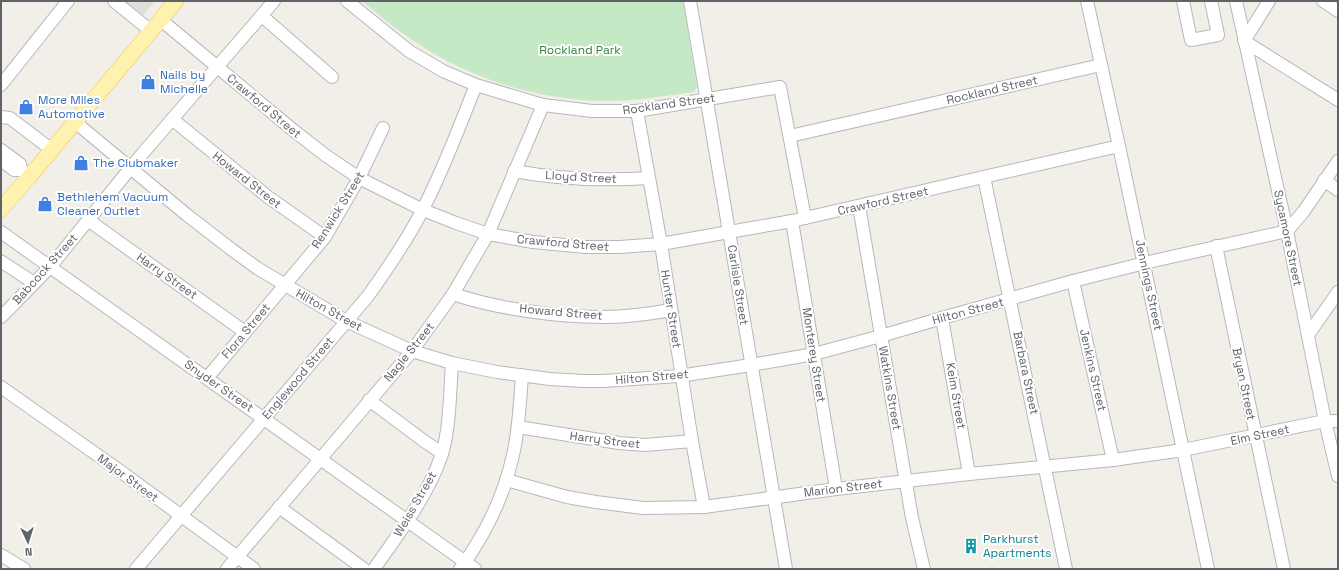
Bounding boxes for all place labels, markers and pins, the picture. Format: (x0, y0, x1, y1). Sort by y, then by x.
place label: Nails by Michelle (160, 67, 208, 97)
shop icon: Nails by Michelle (139, 73, 157, 91)
place label: More Miles Automotive (38, 92, 105, 122)
shop icon: More Miles Automotive (17, 98, 35, 116)
shop icon: The Clubmaker (72, 154, 90, 172)
place label: The Clubmaker (93, 155, 179, 171)
place label: Bethlehem Vacuum Cleaner Outlet (57, 189, 168, 219)
shop icon: Bethlehem Vacuum Cleaner Outlet (36, 195, 54, 213)
place label: Parkhurst Apartments (983, 531, 1052, 561)
building icon: Parkhurst Apartments (962, 537, 980, 555)

